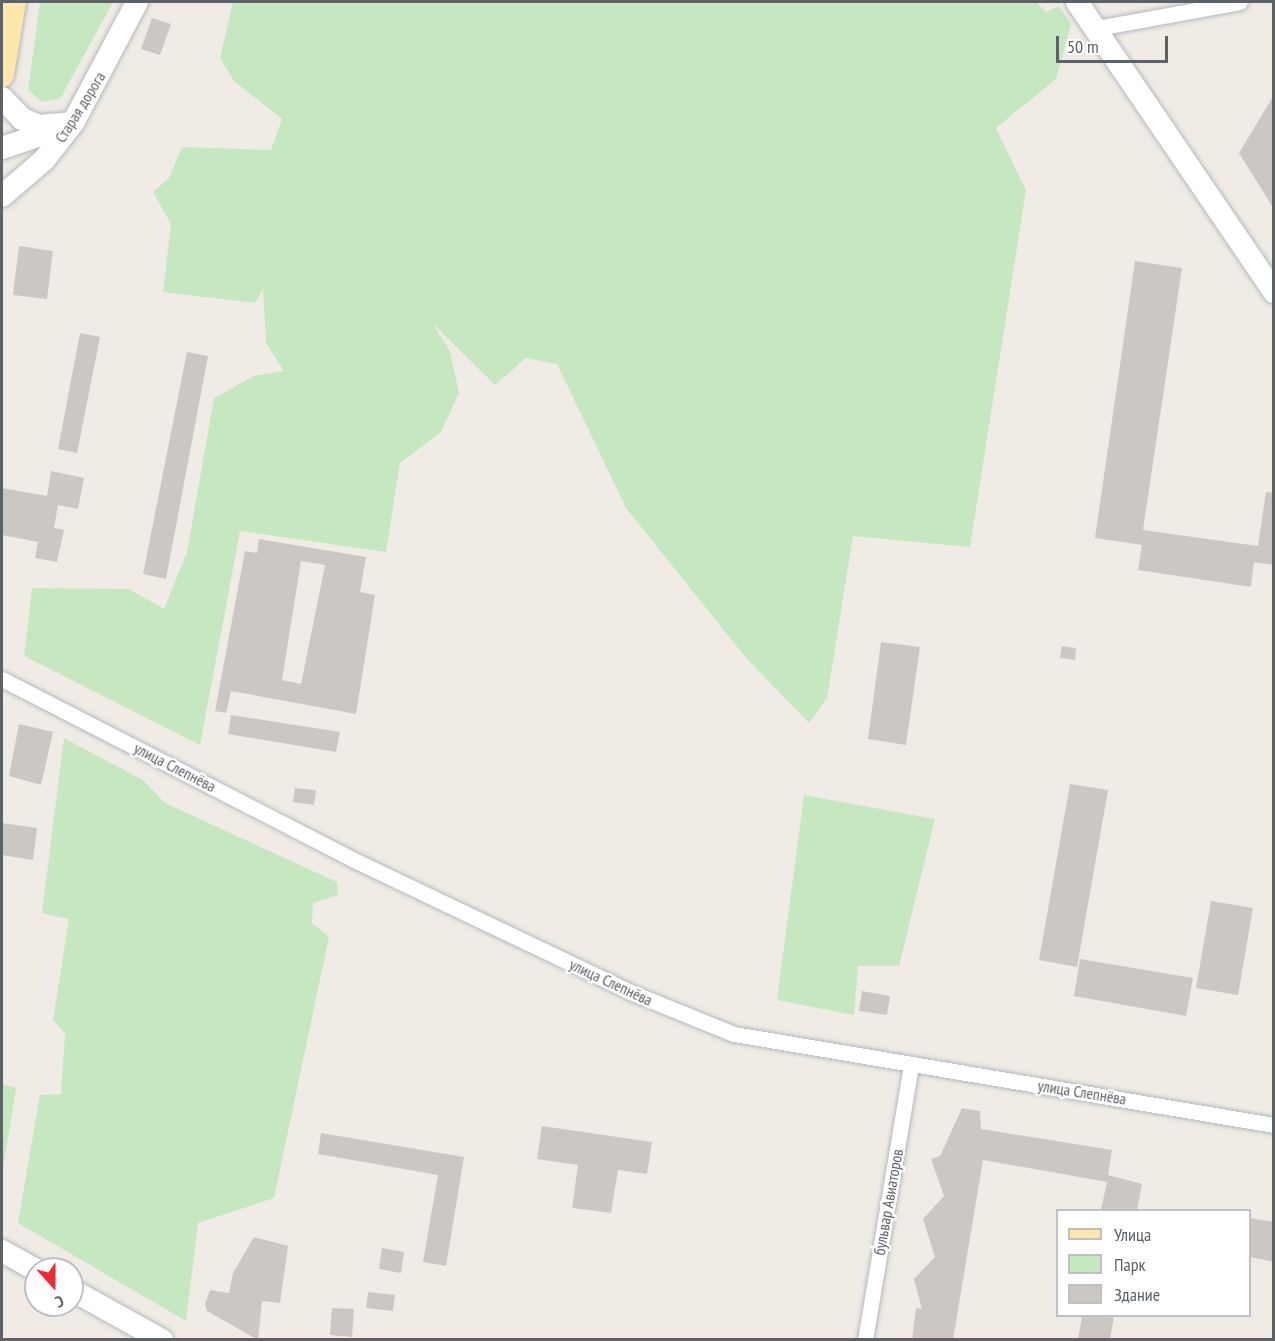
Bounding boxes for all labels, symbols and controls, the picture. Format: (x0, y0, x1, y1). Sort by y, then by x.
scale bar (1059, 24, 1172, 62)
text: 50 m (1067, 35, 1099, 58)
street label: Старая дорога (51, 68, 109, 146)
street label: улица Слепнёва (131, 738, 219, 796)
street label: улица Слепнёва (566, 954, 656, 1010)
street label: улица Слепнёва (1036, 1076, 1128, 1108)
street label: бульвар Авиаторов (869, 1147, 907, 1257)
legend (1056, 1209, 1251, 1317)
text: Улица (1114, 1223, 1151, 1246)
text: Парк (1114, 1253, 1145, 1276)
north arrow (24, 1257, 84, 1317)
text: Здание (1114, 1283, 1160, 1306)
text: С (53, 1291, 67, 1313)

